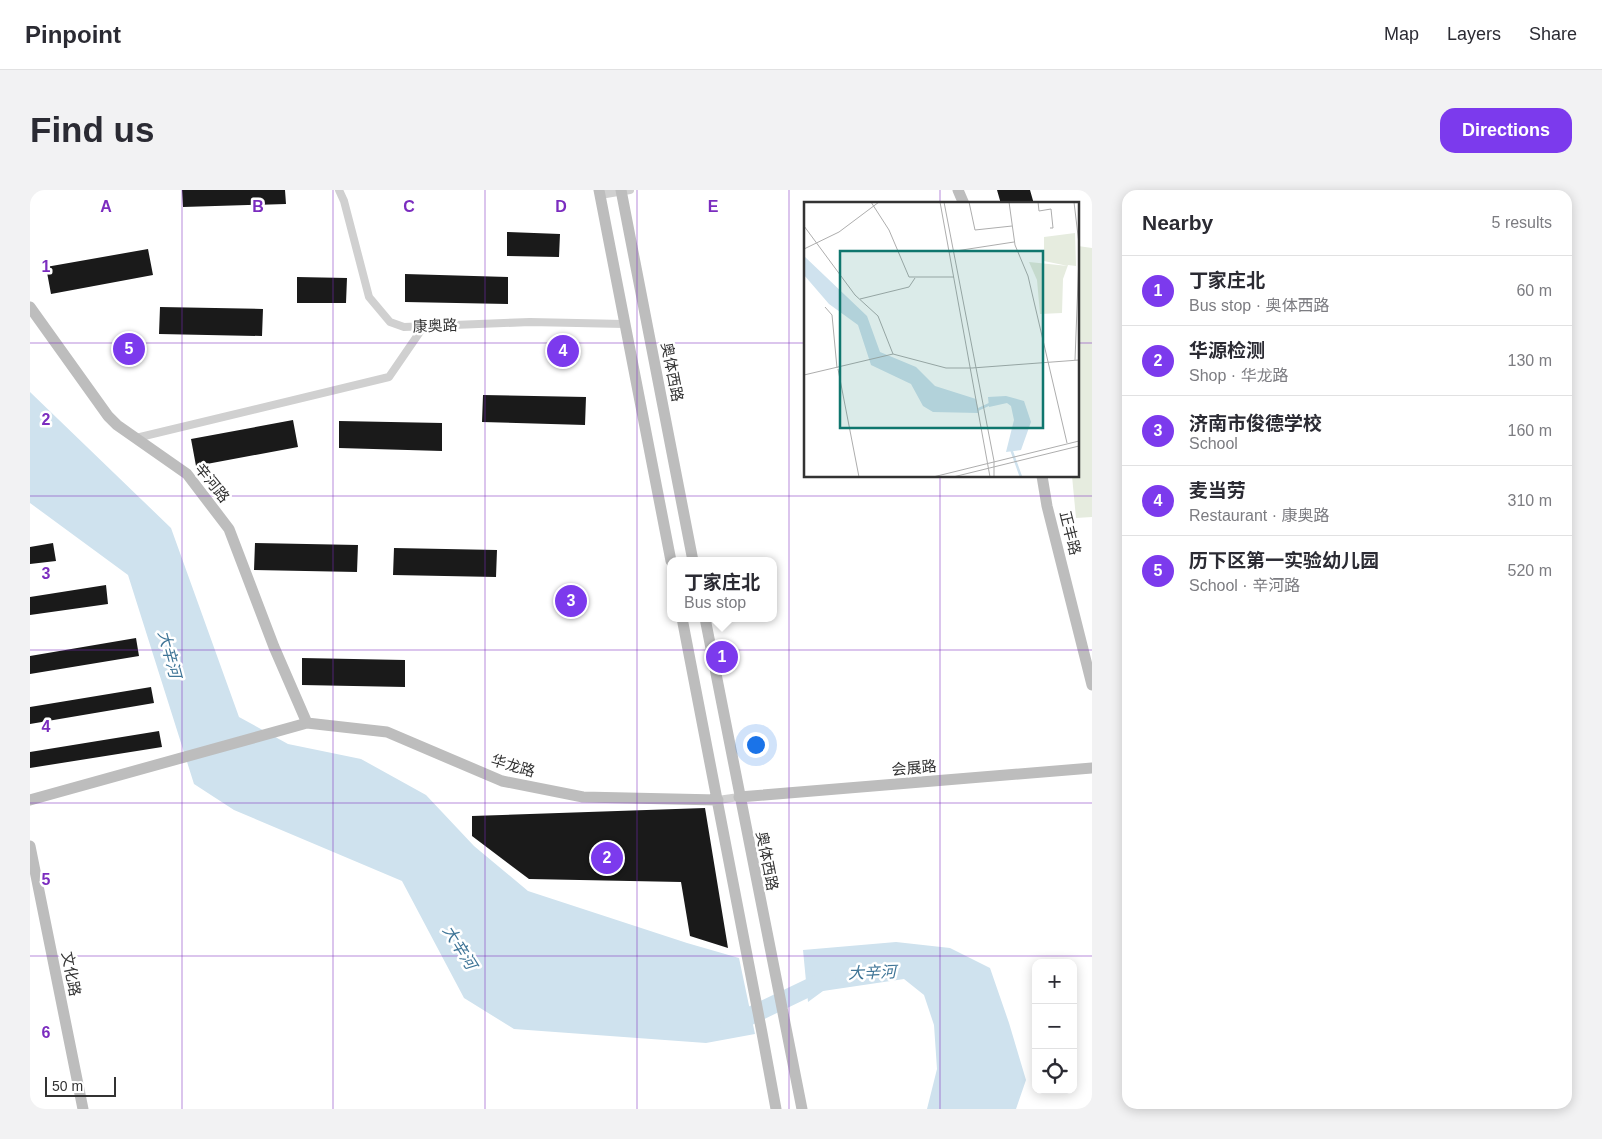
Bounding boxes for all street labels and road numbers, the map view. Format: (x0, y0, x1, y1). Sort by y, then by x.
street label: 康奥路 (412, 316, 458, 335)
street label: 奥体西路 (658, 341, 687, 403)
street label: 辛河路 (192, 460, 233, 506)
street label: 正丰路 (1057, 509, 1084, 557)
street label: 华龙路 (489, 751, 537, 780)
street label: 会展路 (891, 757, 937, 778)
street label: 奥体西路 (753, 830, 782, 892)
street label: 文化路 (59, 950, 84, 998)

